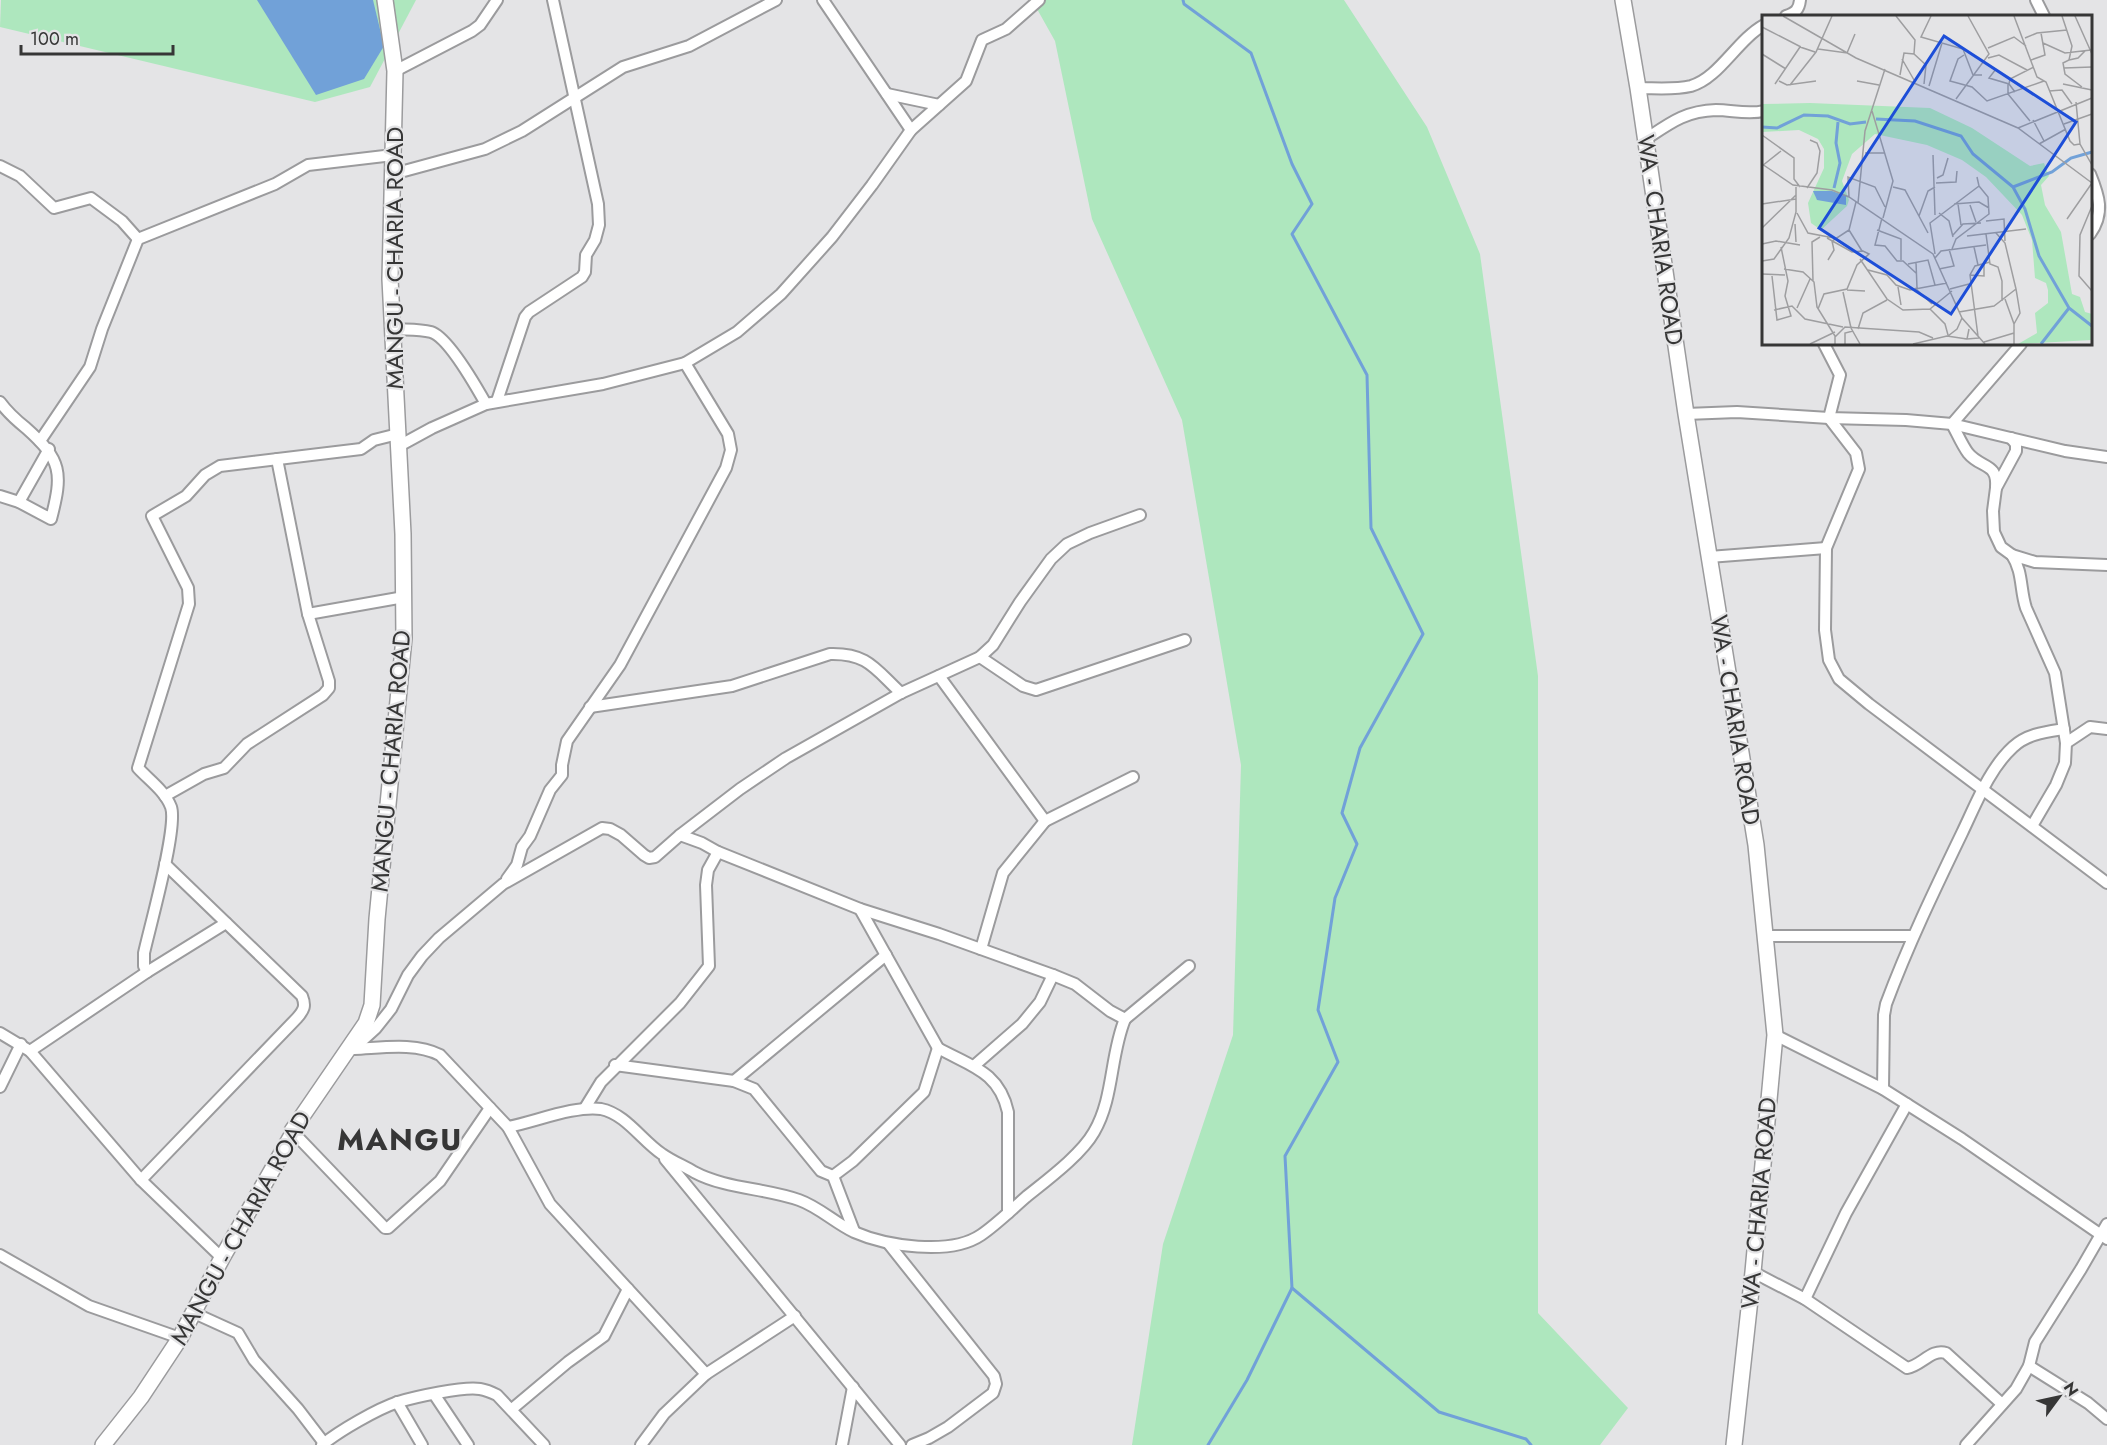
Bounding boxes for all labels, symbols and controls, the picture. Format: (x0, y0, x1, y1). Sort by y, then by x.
inset map (1762, 15, 2092, 345)
scale bar (21, 18, 172, 56)
text: 100 m (30, 26, 79, 52)
street label: MANGU - CHARIA ROAD (377, 127, 412, 389)
street label: WA - CHARIA ROAD (1628, 132, 1693, 347)
street label: WA - CHARIA ROAD (1702, 612, 1769, 827)
street label: MANGU - CHARIA ROAD (362, 629, 419, 893)
street label: WA - CHARIA ROAD (1732, 1096, 1785, 1310)
street label: MANGU - CHARIA ROAD (162, 1104, 320, 1351)
district label: MANGU (337, 1118, 463, 1161)
north arrow (2029, 1367, 2089, 1427)
text: N (2058, 1378, 2084, 1401)

